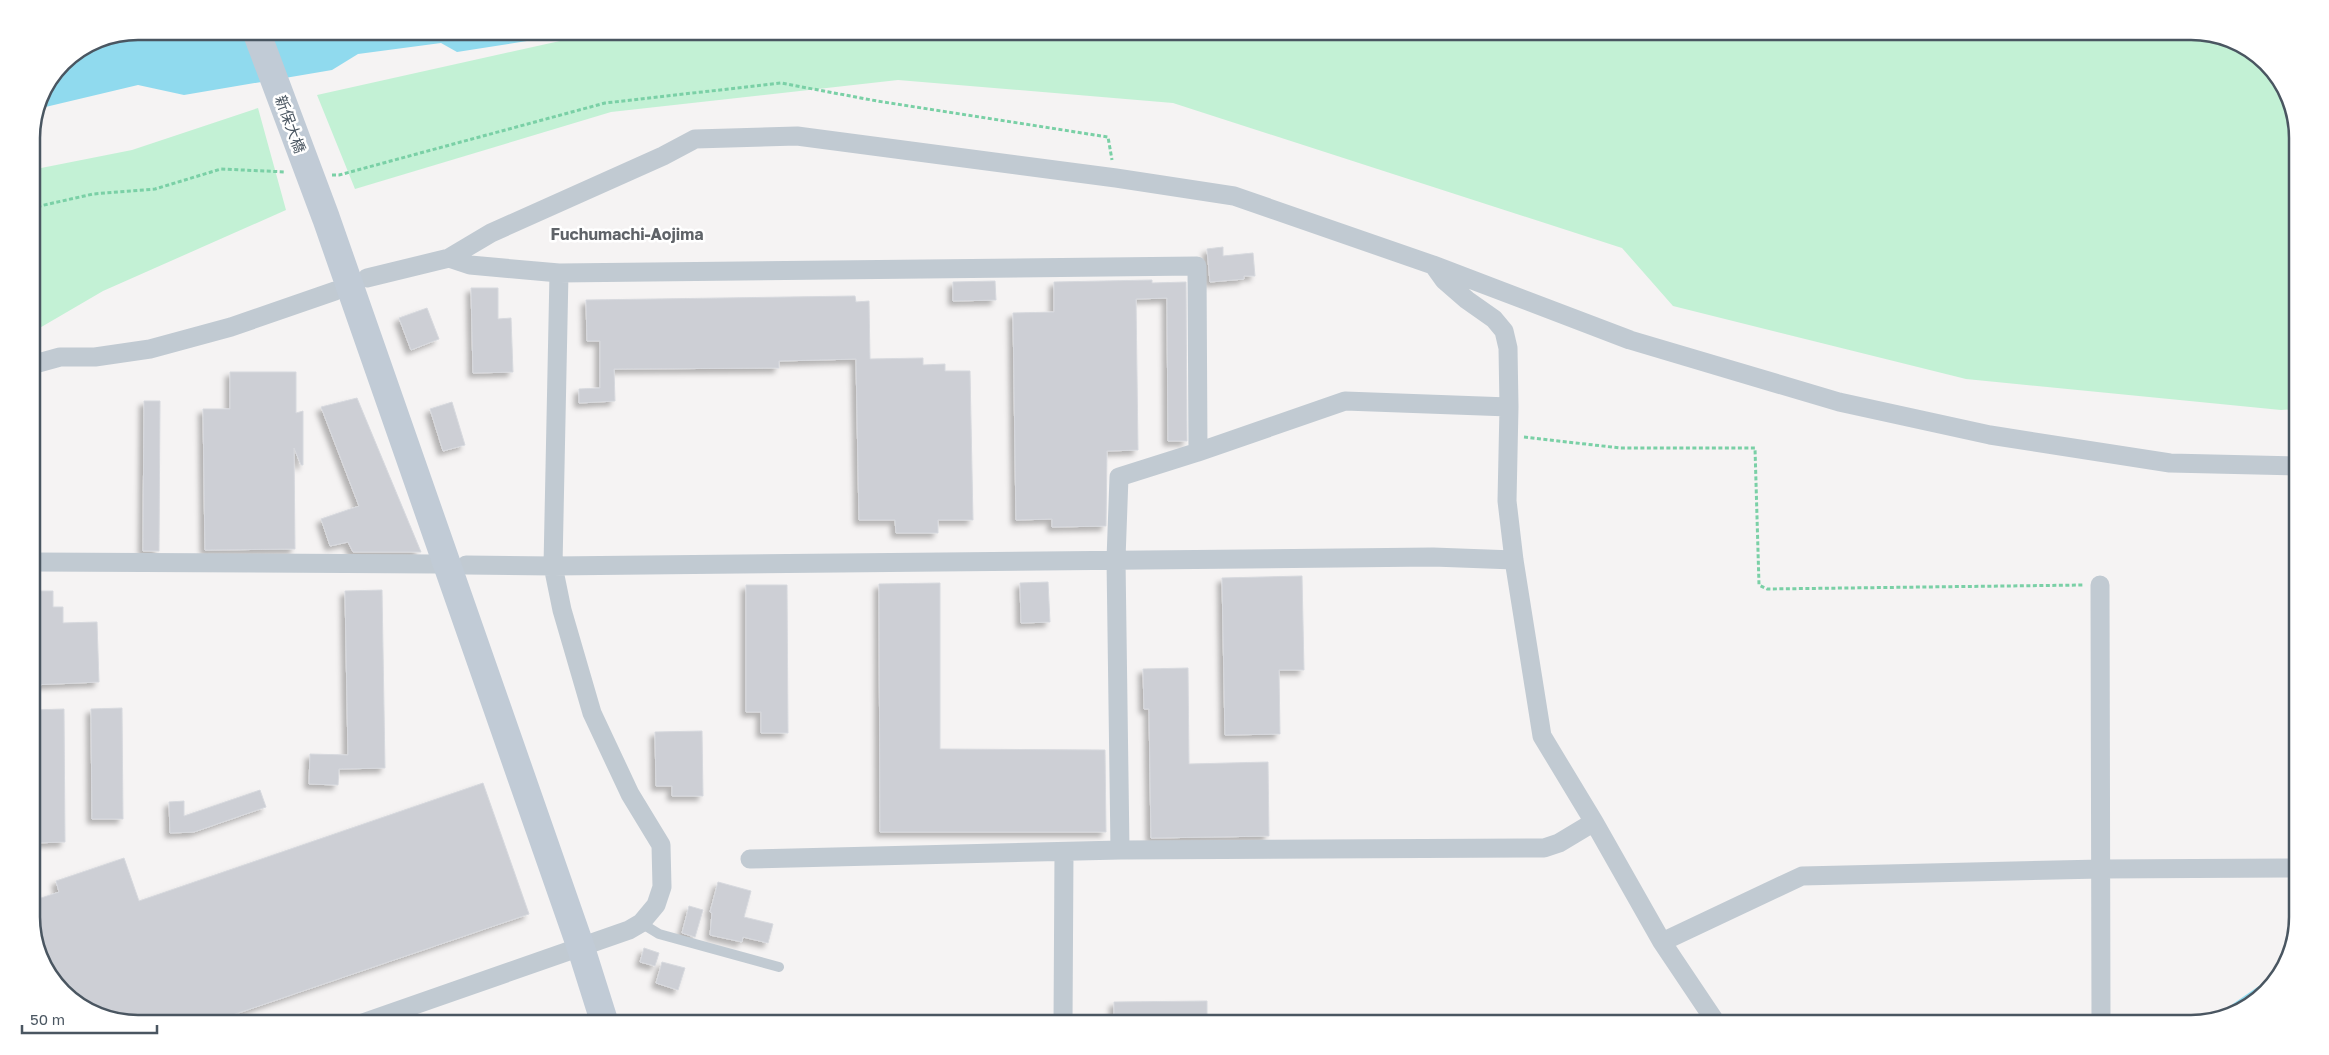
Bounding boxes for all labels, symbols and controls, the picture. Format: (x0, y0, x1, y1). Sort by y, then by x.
street label: 新保大橋 (272, 93, 310, 155)
district label: Fuchumachi-Aojima (551, 224, 703, 244)
scale bar (22, 1002, 158, 1034)
text: 50 m (30, 1010, 65, 1028)

